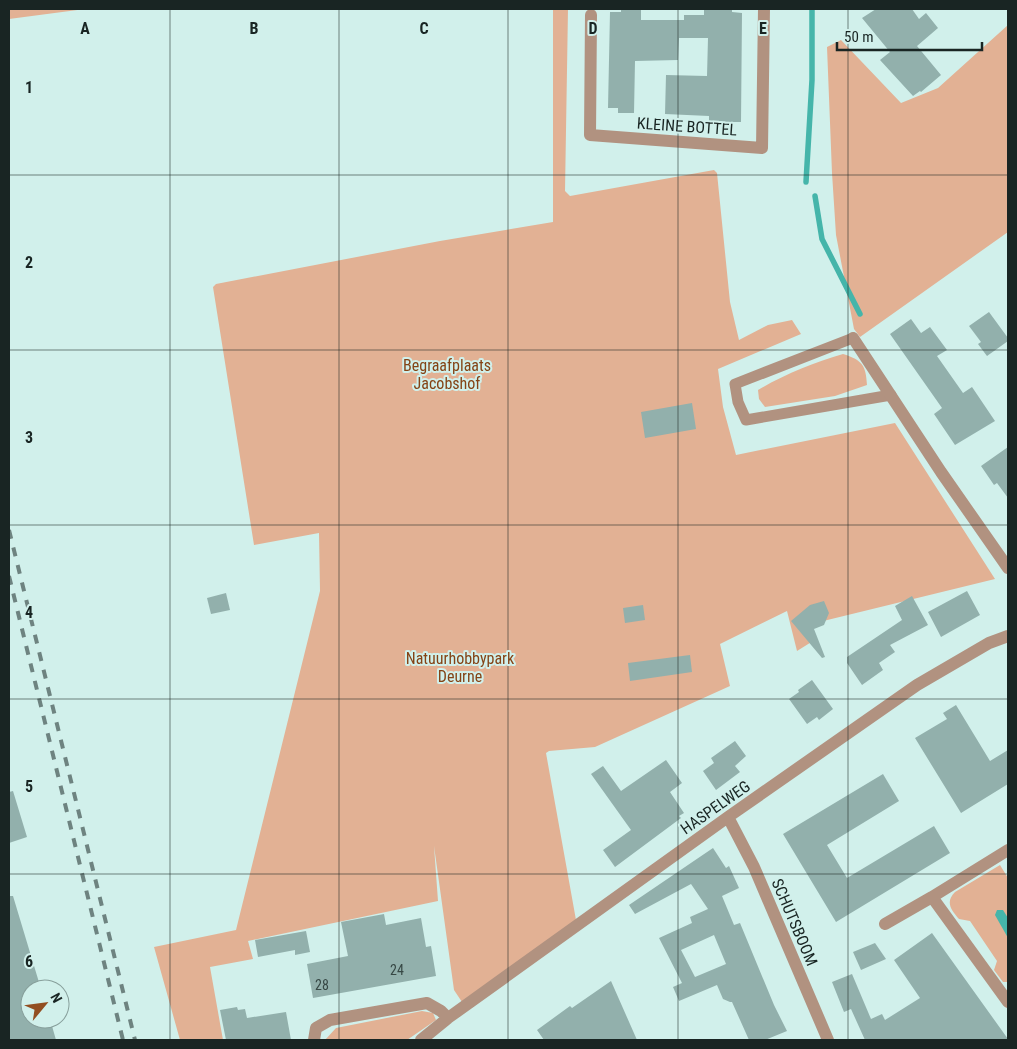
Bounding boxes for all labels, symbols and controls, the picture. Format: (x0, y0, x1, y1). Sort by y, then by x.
text: A (80, 19, 90, 38)
text: B (250, 19, 259, 38)
text: C (419, 19, 429, 38)
text: D (588, 19, 598, 38)
text: E (759, 19, 767, 38)
scale bar (837, 20, 982, 52)
text: 50 m (844, 28, 874, 46)
text: 1 (25, 78, 33, 97)
street label: KLEINE BOTTEL (636, 114, 738, 140)
text: 2 (25, 253, 33, 272)
park label: Begraafplaats Jacobshof (403, 356, 491, 393)
text: 3 (25, 428, 33, 447)
text: 4 (25, 603, 33, 622)
park label: Natuurhobbypark Deurne (406, 649, 515, 686)
text: 5 (25, 777, 33, 796)
street label: HASPELWEG (677, 777, 754, 838)
street label: SCHUTSBOOM (768, 876, 821, 969)
text: 6 (25, 952, 33, 971)
house number: 24 (390, 962, 404, 978)
house number: 28 (315, 977, 329, 993)
north arrow (20, 979, 70, 1029)
text: N (47, 990, 65, 1005)

